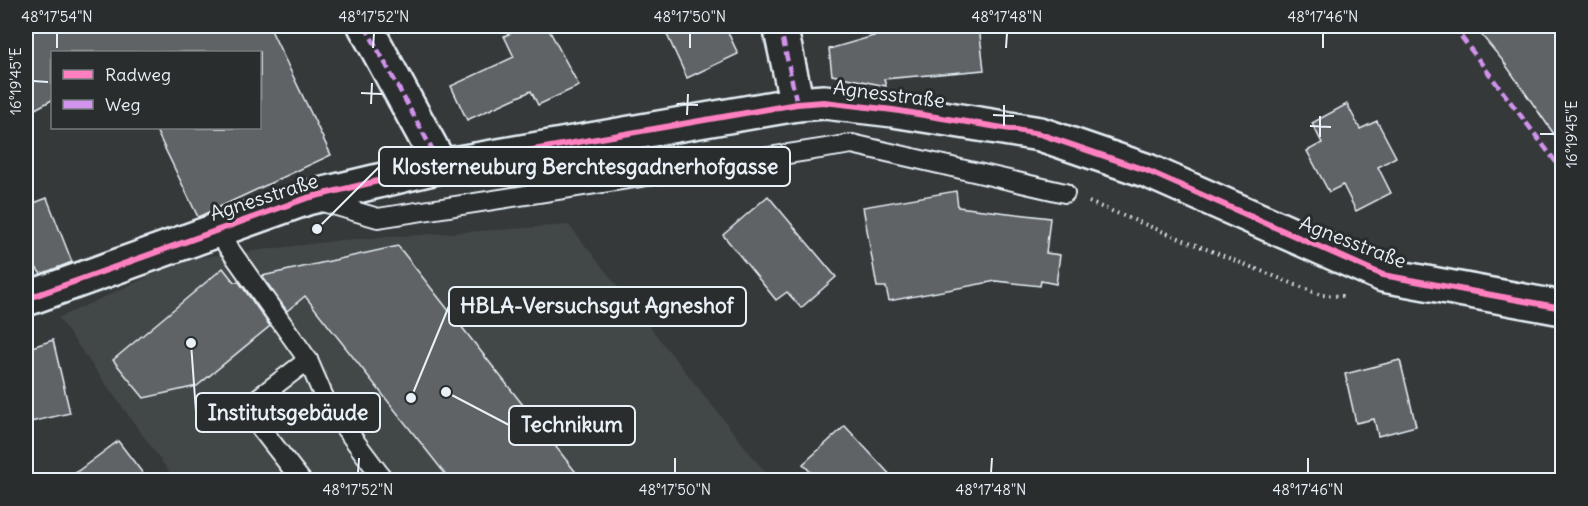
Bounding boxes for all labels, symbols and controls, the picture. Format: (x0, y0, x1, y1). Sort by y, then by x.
text: 48°17'54"N (21, 7, 93, 26)
text: 48°17'52"N (339, 7, 409, 26)
text: 48°17'50"N (654, 7, 726, 26)
text: 48°17'48"N (972, 7, 1042, 26)
text: 48°17'46"N (1288, 7, 1358, 26)
text: 16°19'45"E (6, 47, 25, 115)
legend (51, 51, 261, 129)
text: Radweg (105, 63, 171, 86)
street label: Agnesstraße (832, 74, 946, 113)
text: Weg (105, 93, 140, 116)
text: 16°19'45"E (1562, 100, 1581, 168)
callout: Klosterneuburg Berchtesgadnerhofgasse (379, 147, 790, 186)
text: Klosterneuburg Berchtesgadnerhofgasse (392, 153, 778, 180)
street label: Agnesstraße (207, 167, 321, 226)
street label: Agnesstraße (1296, 210, 1410, 273)
callout: HBLA-Versuchsgut Agneshof (449, 287, 746, 326)
text: HBLA-Versuchsgut Agneshof (460, 292, 735, 319)
callout: Institutsgebäude (196, 393, 380, 432)
text: Institutsgebäude (208, 399, 368, 426)
callout: Technikum (509, 406, 635, 445)
text: Technikum (521, 411, 624, 438)
text: 48°17'52"N (323, 480, 393, 499)
text: 48°17'50"N (639, 480, 711, 499)
text: 48°17'48"N (956, 480, 1026, 499)
text: 48°17'46"N (1273, 480, 1343, 499)

